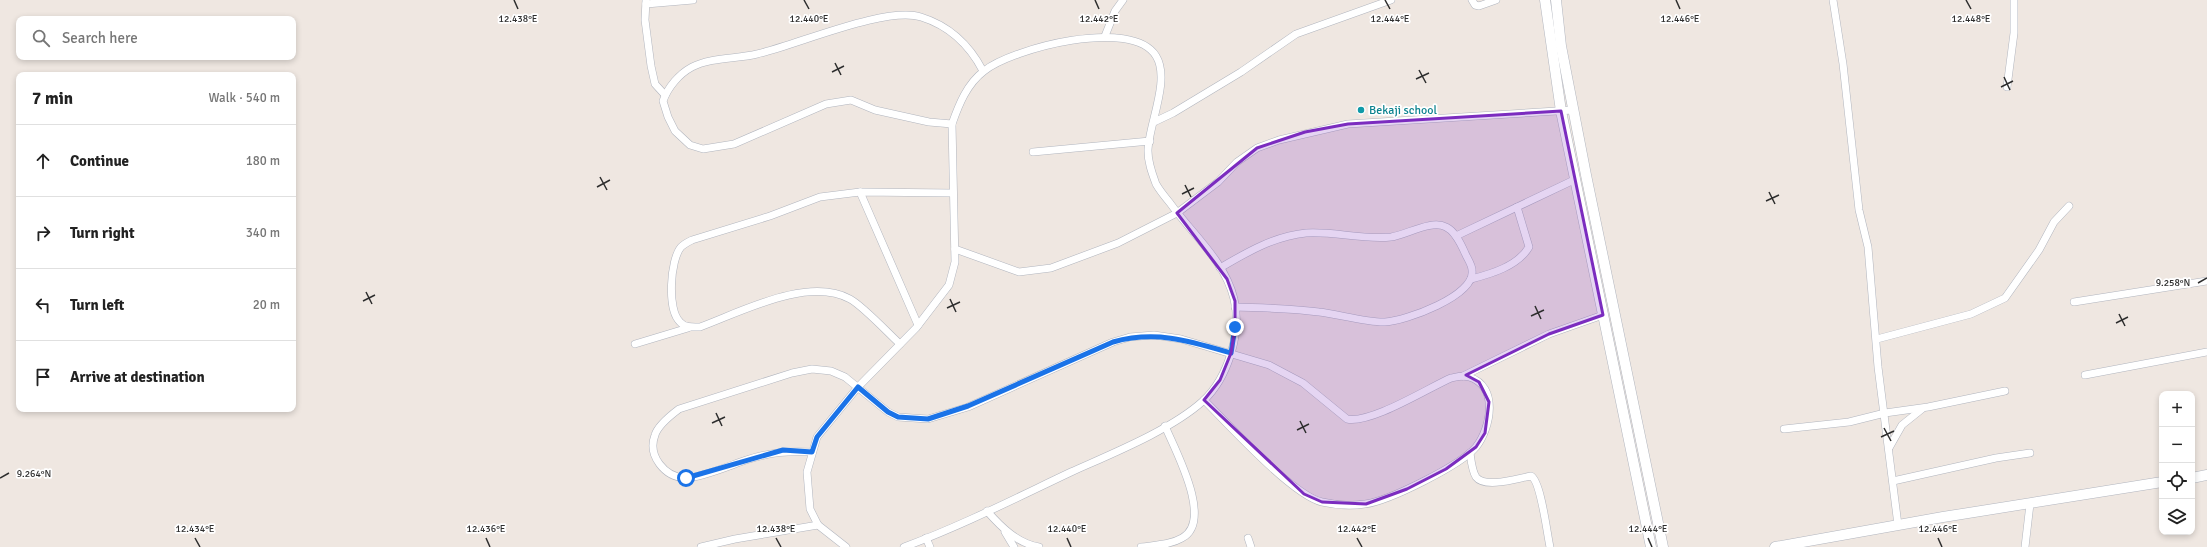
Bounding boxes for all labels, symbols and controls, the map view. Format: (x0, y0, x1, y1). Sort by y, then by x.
text: 12.438°E (499, 13, 538, 25)
text: 12.440°E (790, 13, 829, 25)
text: 12.442°E (1080, 13, 1119, 25)
text: 12.444°E (1371, 13, 1410, 25)
text: 12.446°E (1661, 13, 1700, 25)
text: 12.448°E (1952, 13, 1991, 25)
search box (16, 16, 296, 60)
icon: search (30, 27, 52, 49)
text: Search here (62, 29, 138, 47)
text: 7 min (32, 88, 73, 109)
text: Walk · 540 m (209, 90, 280, 106)
place label: Bekaji school (1369, 103, 1438, 118)
marker: Bekaji school (1356, 105, 1366, 115)
icon: ahead (32, 150, 54, 172)
text: Continue (70, 152, 129, 170)
text: 180 m (246, 153, 280, 169)
icon: right (32, 222, 54, 244)
text: Turn right (70, 224, 135, 242)
text: 340 m (246, 225, 280, 241)
text: 9.258°N (2156, 277, 2190, 289)
icon: left (32, 294, 54, 316)
text: Turn left (70, 296, 124, 314)
text: 20 m (253, 297, 280, 313)
route end (1226, 318, 1244, 336)
icon: arrive (32, 366, 54, 388)
text: Arrive at destination (70, 368, 205, 386)
map controls (2159, 391, 2195, 535)
button: + (2159, 391, 2195, 427)
button: − (2159, 427, 2195, 463)
button: locate (2159, 463, 2195, 499)
text: 9.264°N (17, 468, 51, 480)
route start (677, 469, 695, 487)
button: layers (2159, 499, 2195, 535)
text: 12.434°E (176, 523, 215, 535)
text: 12.436°E (467, 523, 506, 535)
text: 12.438°E (757, 523, 796, 535)
text: 12.440°E (1048, 523, 1087, 535)
text: 12.442°E (1338, 523, 1377, 535)
text: 12.444°E (1629, 523, 1668, 535)
text: 12.446°E (1919, 523, 1958, 535)

